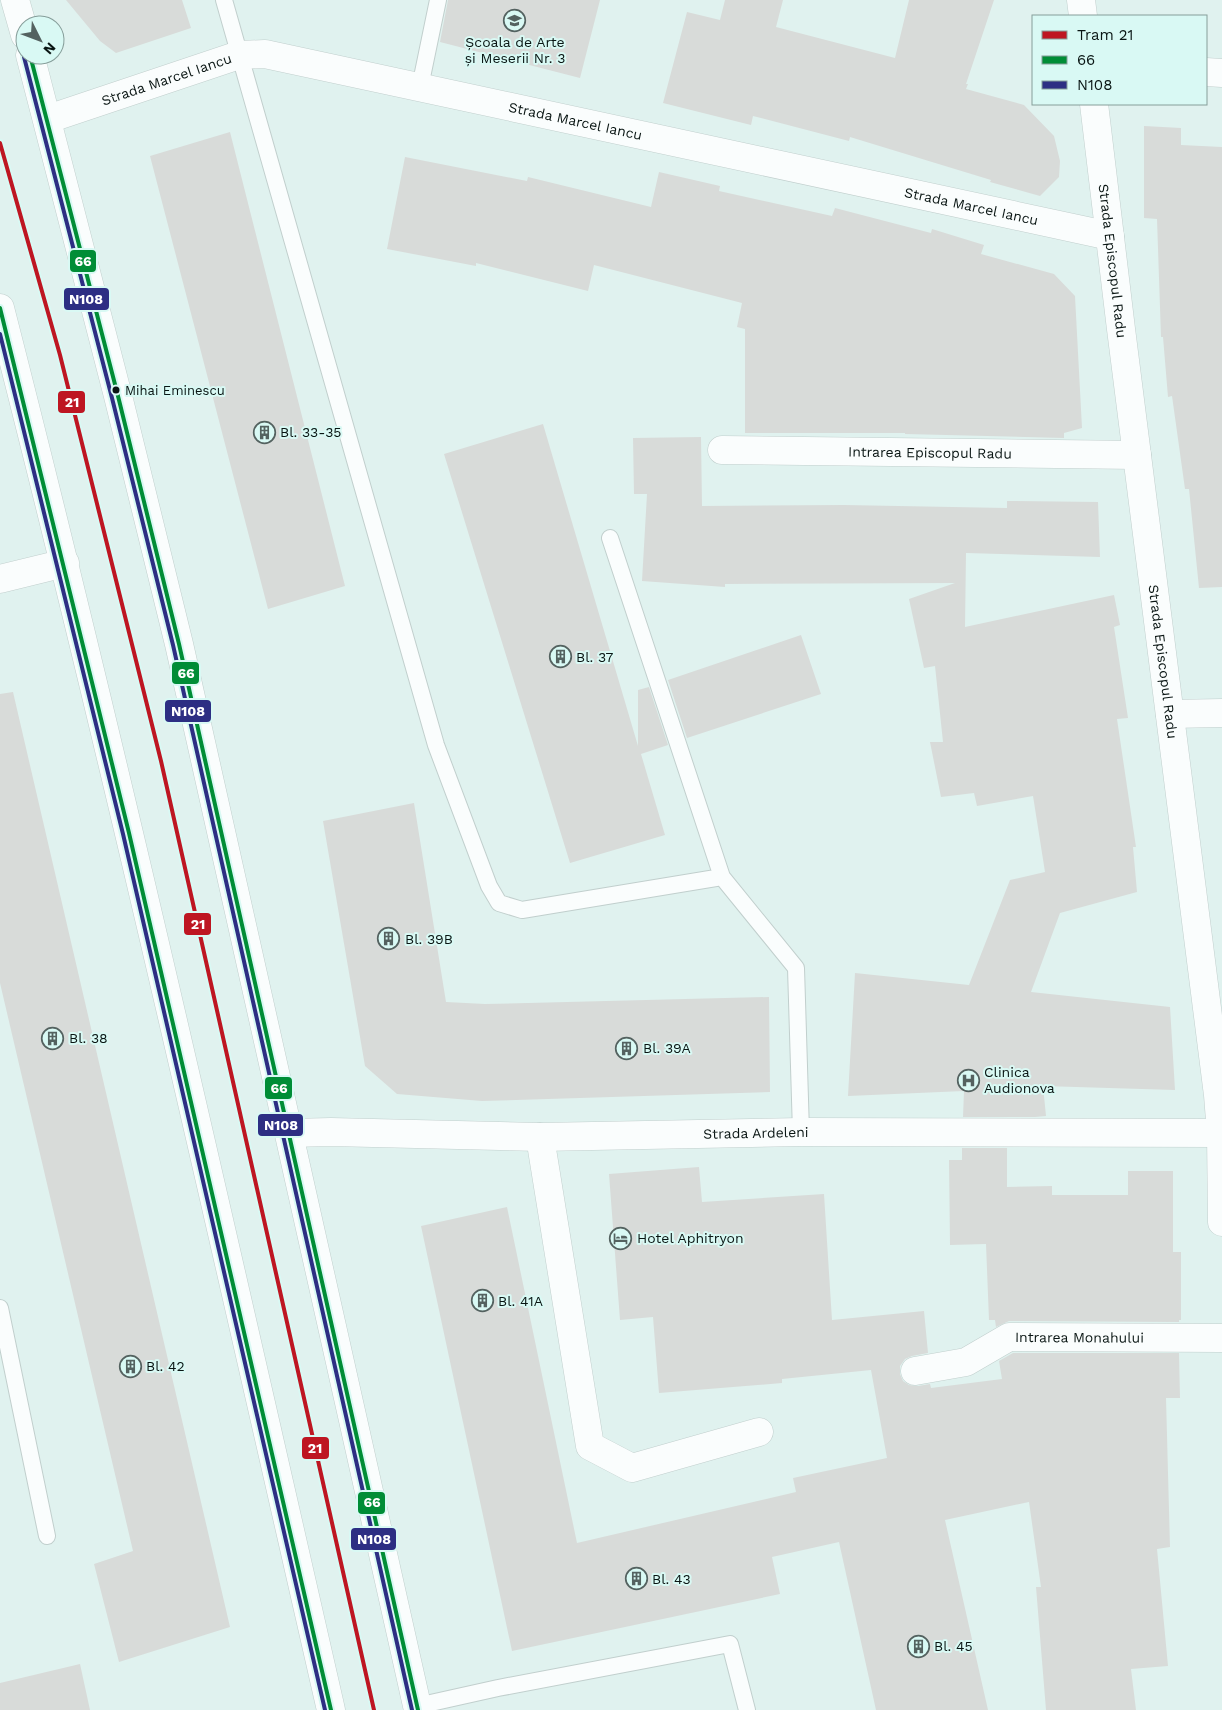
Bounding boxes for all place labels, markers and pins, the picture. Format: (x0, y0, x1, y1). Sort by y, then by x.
school or university icon: Școala de Arte și Meserii Nr. 3 (503, 8, 527, 32)
place label: Școala de Arte și Meserii Nr. 3 (465, 34, 565, 67)
place label: Mihai Eminescu (125, 383, 225, 398)
marker: Mihai Eminescu (111, 385, 121, 395)
building icon: Bl. 33-35 (252, 420, 276, 444)
place label: Bl. 33-35 (280, 424, 342, 440)
building icon: Bl. 37 (548, 645, 572, 669)
place label: Bl. 37 (576, 649, 614, 665)
building icon: Bl. 39B (377, 927, 401, 951)
place label: Bl. 39B (405, 931, 453, 947)
building icon: Bl. 38 (41, 1026, 65, 1050)
place label: Bl. 38 (69, 1030, 108, 1046)
building icon: Bl. 39A (615, 1036, 639, 1060)
place label: Bl. 39A (643, 1040, 691, 1056)
place label: Clinica Audionova (984, 1064, 1055, 1096)
hospital icon: Clinica Audionova (956, 1068, 980, 1092)
hotel icon: Hotel Aphitryon (609, 1226, 633, 1250)
place label: Hotel Aphitryon (637, 1230, 744, 1246)
building icon: Bl. 41A (470, 1289, 494, 1313)
place label: Bl. 41A (498, 1293, 543, 1309)
building icon: Bl. 42 (118, 1354, 142, 1378)
place label: Bl. 42 (146, 1358, 185, 1374)
building icon: Bl. 43 (624, 1567, 648, 1591)
place label: Bl. 43 (652, 1571, 691, 1587)
building icon: Bl. 45 (906, 1634, 930, 1658)
place label: Bl. 45 (934, 1638, 973, 1654)

